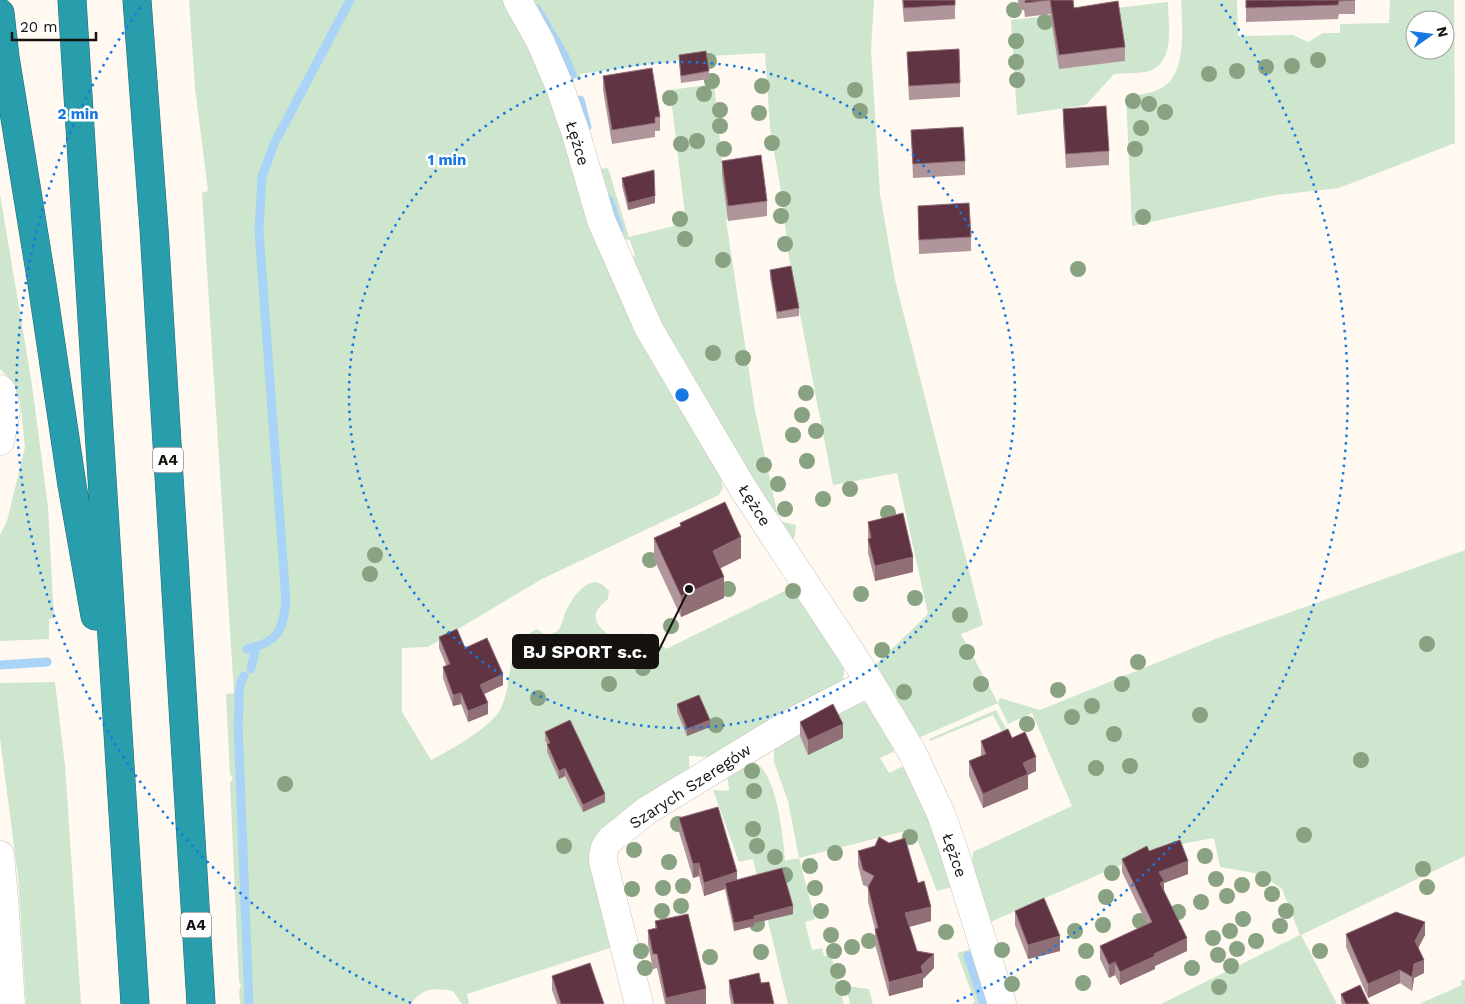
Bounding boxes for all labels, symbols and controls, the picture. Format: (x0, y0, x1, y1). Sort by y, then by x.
scale bar (12, 10, 96, 42)
north arrow (1405, 10, 1455, 60)
text: 20 m (20, 18, 58, 36)
text: N (1434, 25, 1452, 39)
text: 2 min (57, 105, 99, 123)
street label: Łężce (562, 119, 593, 168)
text: 1 min (428, 151, 466, 169)
centre of rings (673, 386, 691, 404)
road number: A4 (153, 448, 183, 472)
street label: Łężce (734, 481, 775, 530)
callout: BJ SPORT s.c. (513, 635, 658, 668)
text: BJ SPORT s.c. (523, 641, 647, 662)
street label: Szarych Szeregów (626, 740, 755, 833)
street label: Łężce (938, 830, 971, 880)
road number: A4 (181, 912, 211, 938)

